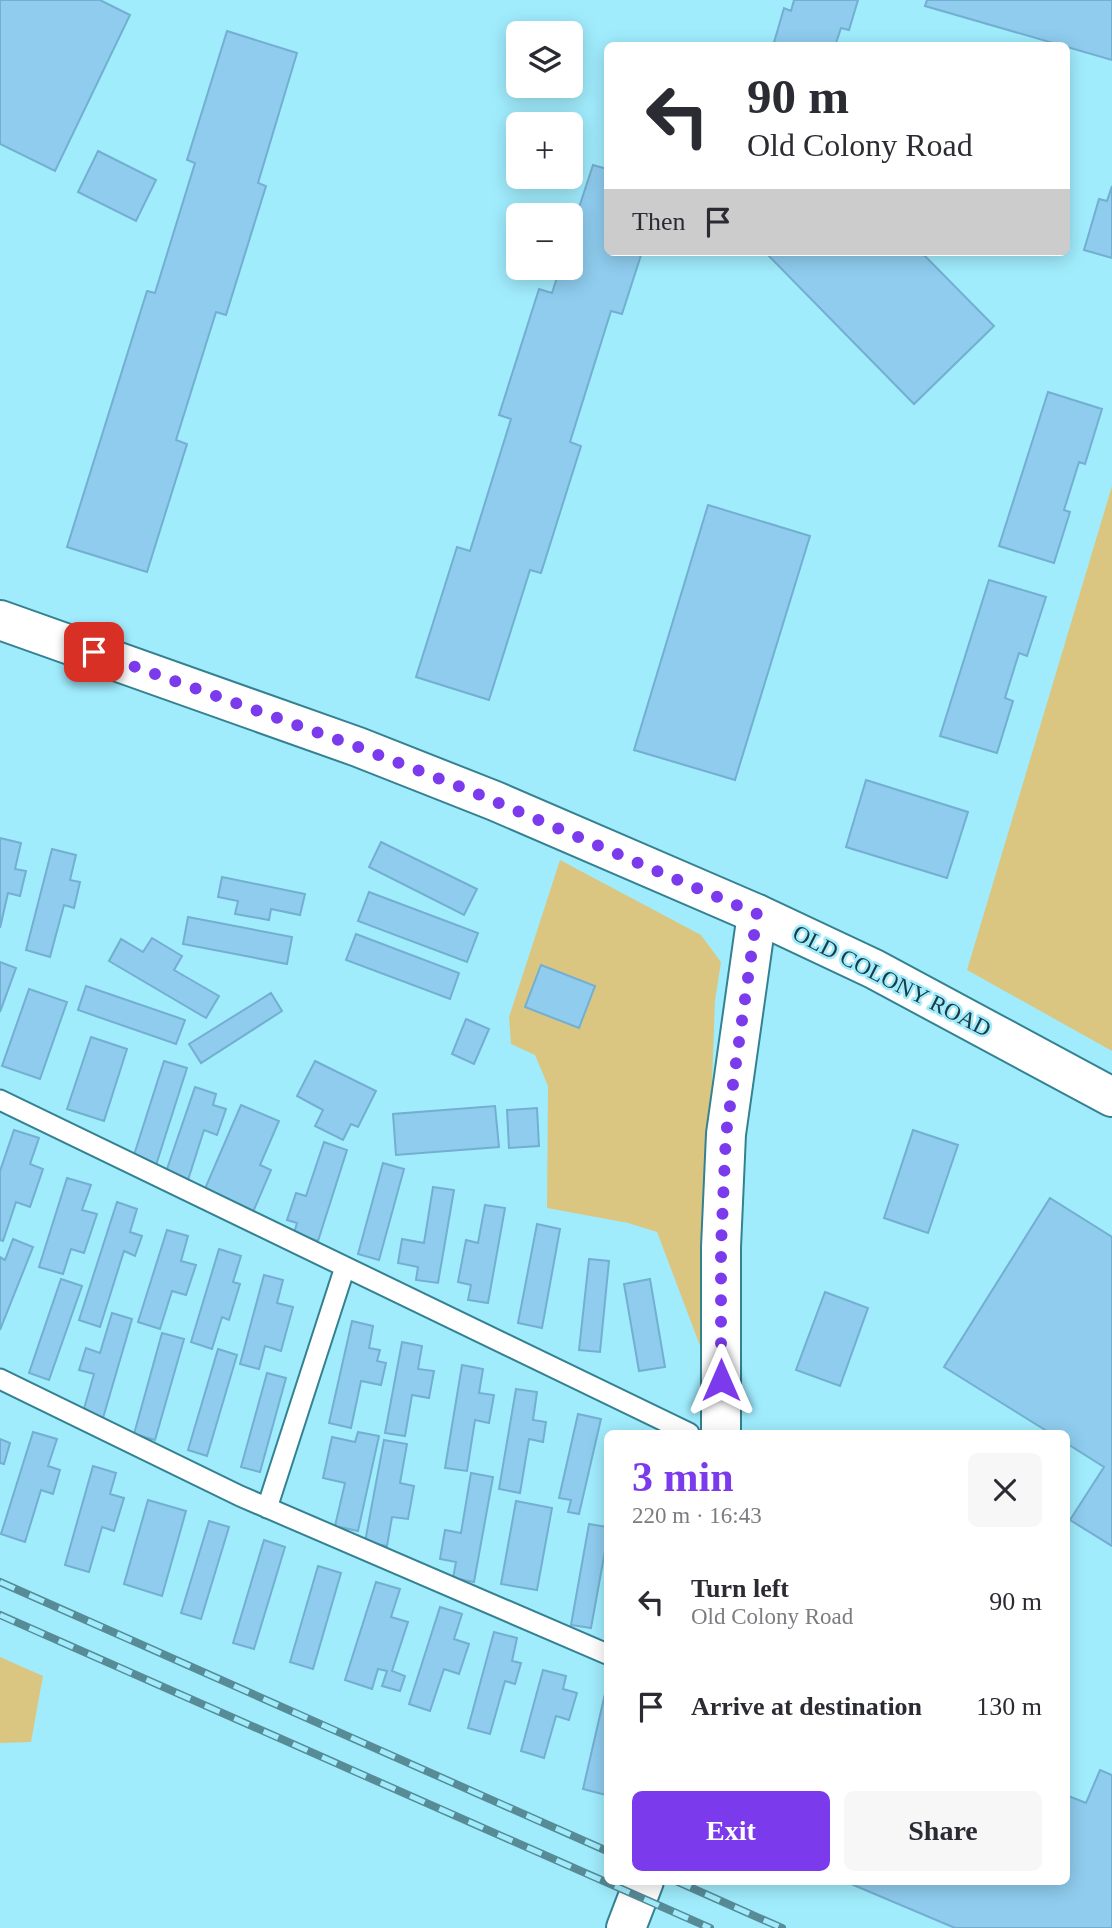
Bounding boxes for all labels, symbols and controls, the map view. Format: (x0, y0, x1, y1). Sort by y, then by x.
map controls (506, 21, 583, 280)
button: layers (506, 21, 583, 98)
text: 90 m (747, 69, 849, 124)
icon: left (632, 70, 723, 161)
button: + (506, 112, 583, 189)
text: Old Colony Road (747, 127, 973, 163)
button: − (506, 203, 583, 280)
icon: arrive (699, 203, 737, 241)
text: Then (632, 207, 685, 236)
pin (64, 622, 124, 682)
icon: arrive (75, 633, 113, 671)
street label: OLD COLONY ROAD (789, 920, 995, 1042)
position arrow (684, 1343, 758, 1417)
button: close (968, 1453, 1042, 1527)
text: 3 min (632, 1454, 734, 1500)
text: 220 m · 16:43 (632, 1503, 762, 1528)
text: Turn left (691, 1574, 789, 1603)
icon: left (632, 1583, 670, 1621)
text: 90 m (989, 1587, 1042, 1616)
text: Old Colony Road (691, 1604, 853, 1629)
icon: arrive (632, 1688, 670, 1726)
text: Arrive at destination (691, 1692, 922, 1721)
text: 130 m (976, 1692, 1042, 1721)
button: Exit (632, 1791, 830, 1871)
button: Share (844, 1791, 1042, 1871)

